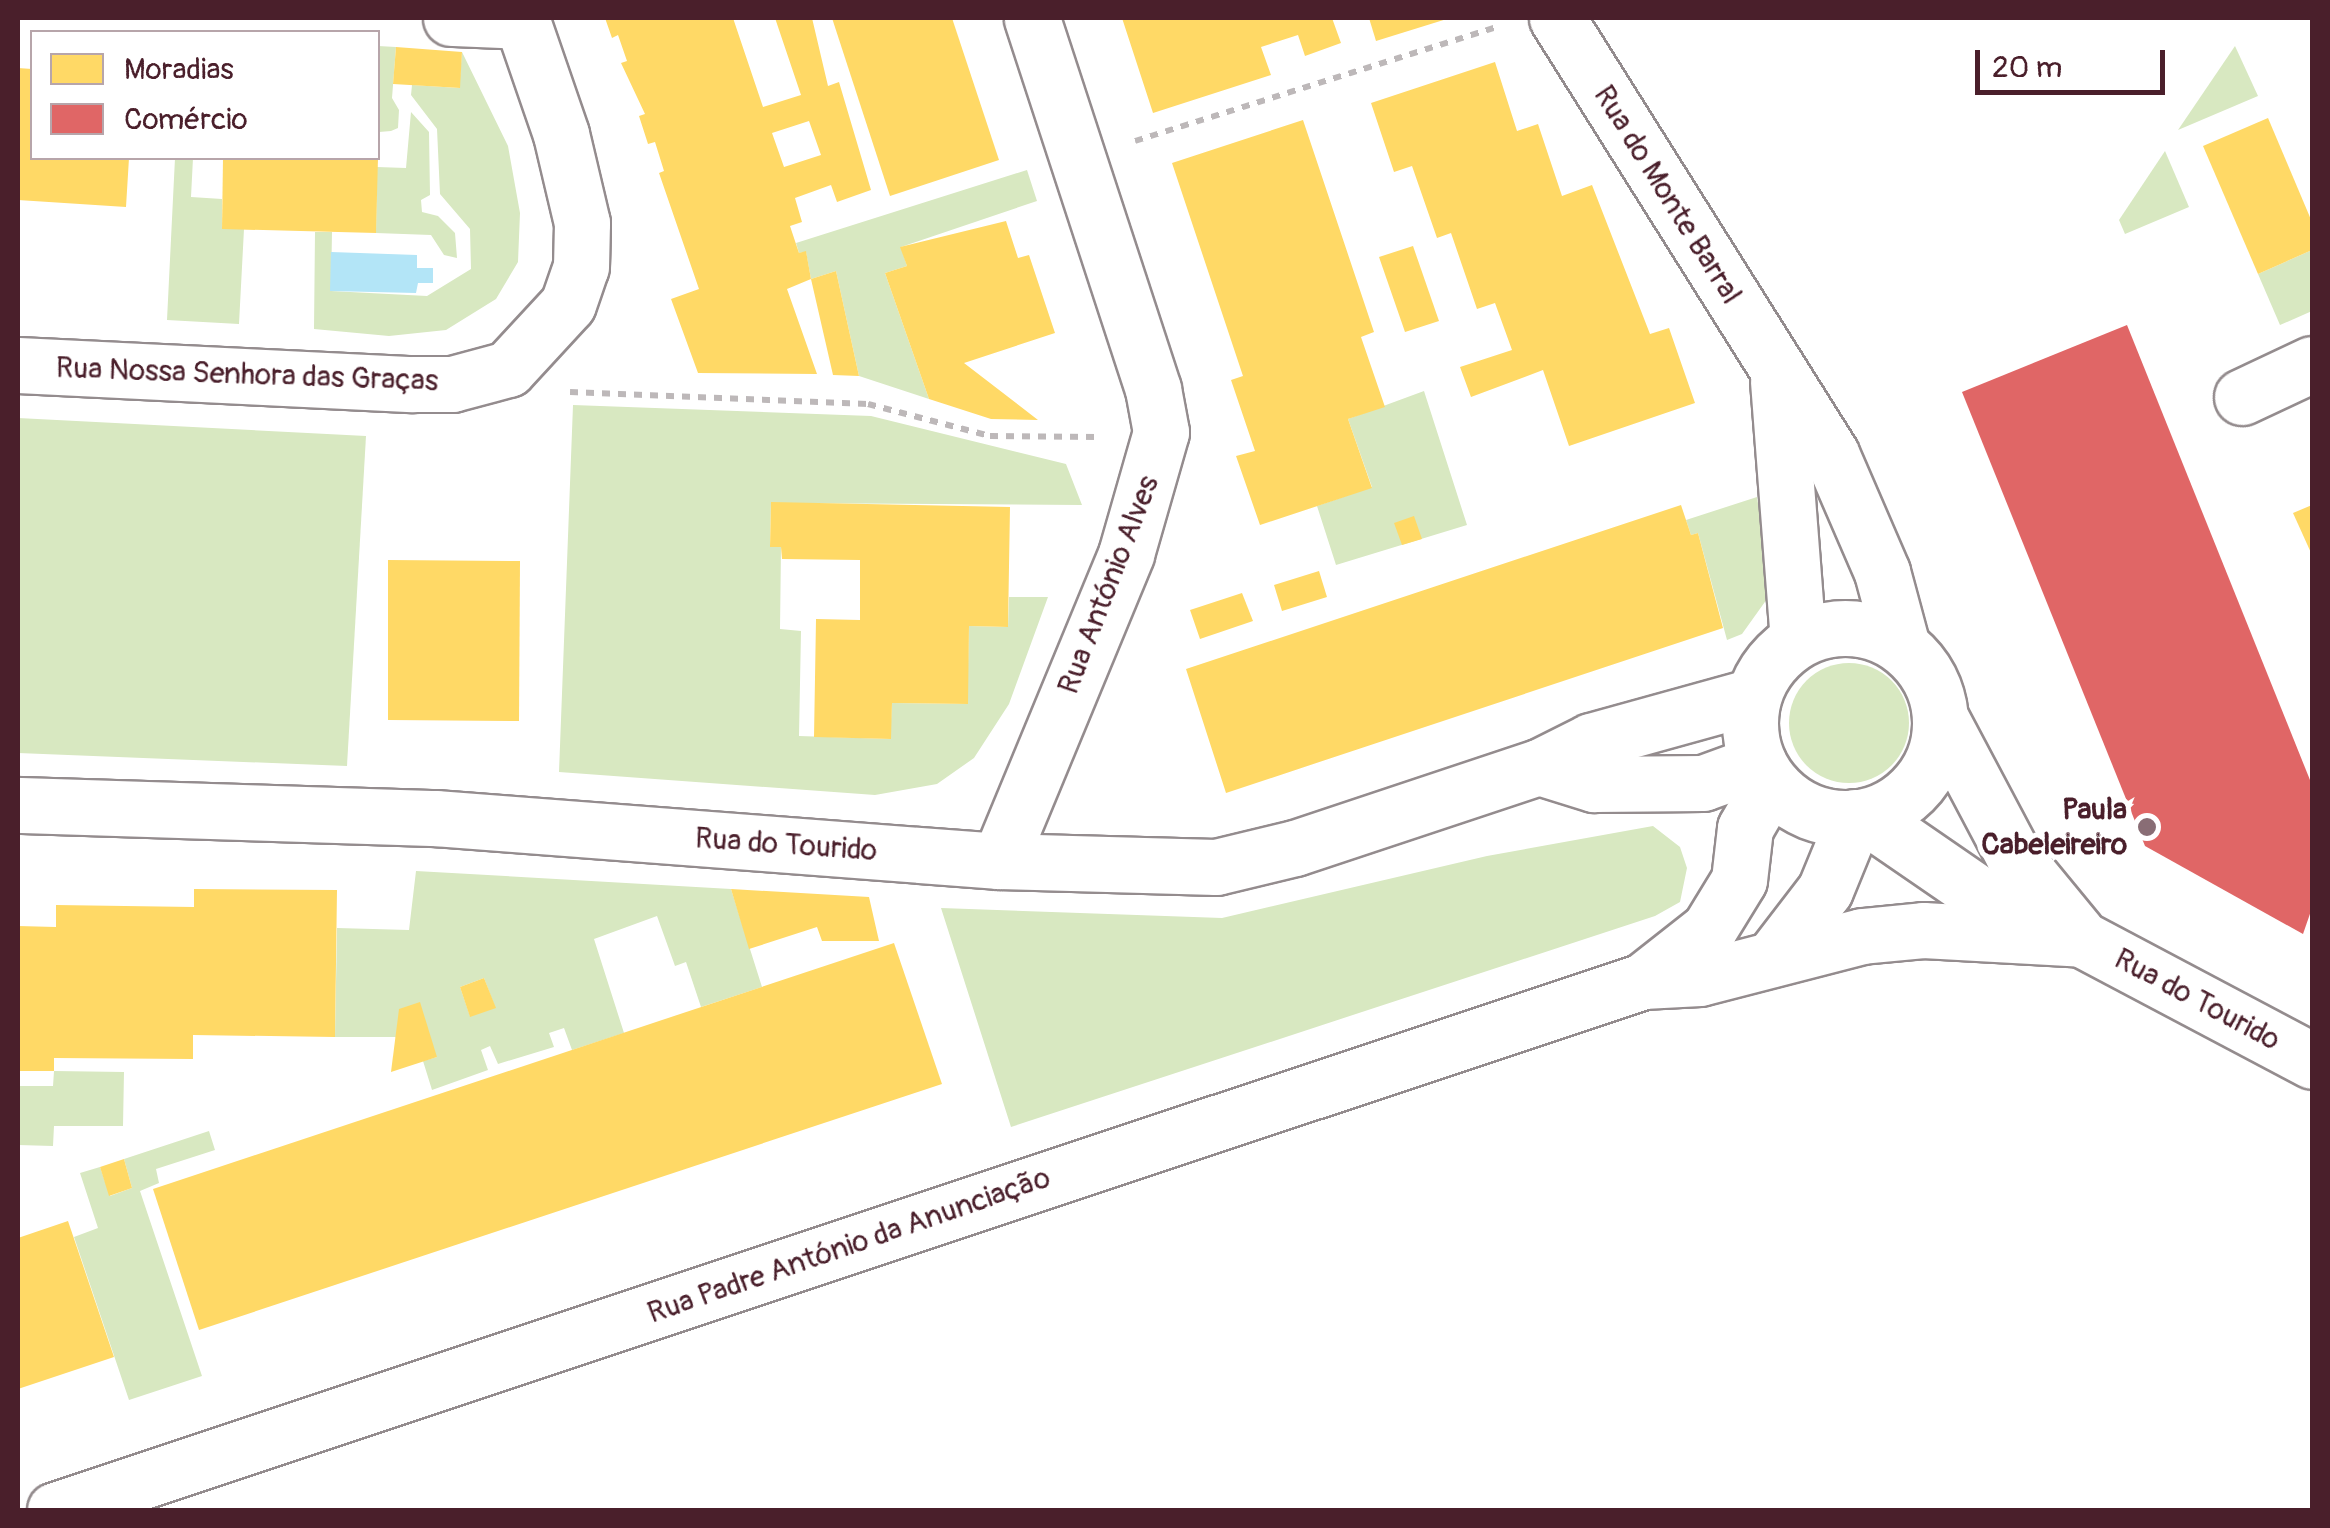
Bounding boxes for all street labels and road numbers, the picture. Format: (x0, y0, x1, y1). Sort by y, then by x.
street label: Rua do Monte Barral (1585, 79, 1749, 311)
street label: Rua Nossa Senhora das Graças (55, 350, 439, 400)
street label: Rua António Alves (1051, 471, 1167, 699)
street label: Rua do Tourido (694, 821, 878, 869)
street label: Rua do Tourido (2108, 941, 2286, 1059)
street label: Rua Padre António da Anunciação (643, 1160, 1055, 1332)

